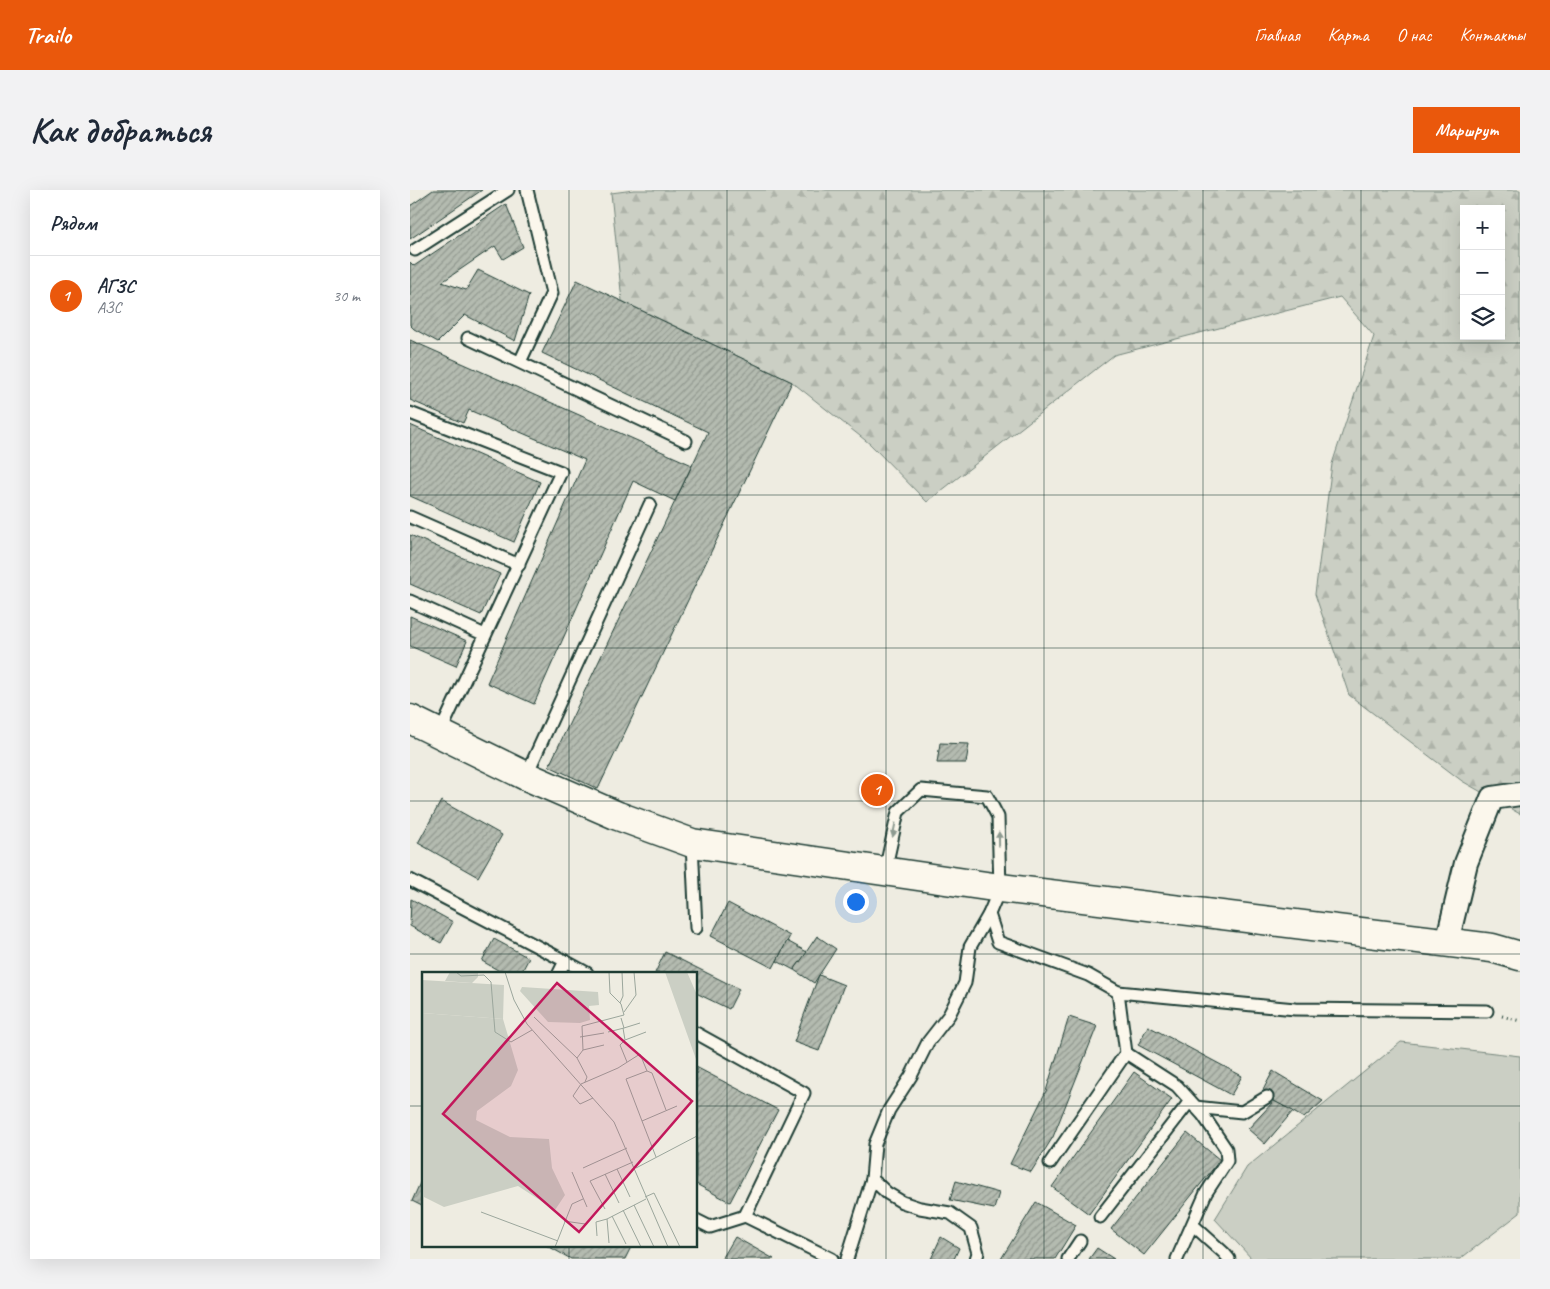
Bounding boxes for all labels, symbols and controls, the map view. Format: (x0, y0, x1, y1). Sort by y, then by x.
text: Trailo (25, 20, 71, 50)
text: Главная (1255, 24, 1300, 46)
text: Карта (1328, 24, 1369, 46)
text: О нас (1397, 24, 1432, 46)
text: Контакты (1460, 24, 1525, 46)
button: Маршрут (1413, 107, 1520, 153)
text: Как добраться (30, 108, 211, 153)
map controls (1460, 205, 1505, 340)
button: + (1460, 205, 1505, 250)
text: Рядом (50, 210, 97, 236)
button: − (1460, 250, 1505, 295)
text: АГЗС (97, 274, 135, 298)
text: 1 (62, 286, 70, 306)
text: 30 m (333, 286, 360, 306)
button: layers (1460, 295, 1505, 340)
text: АЗС (97, 298, 121, 318)
pin: 1 (861, 771, 893, 809)
one-way arrow (890, 823, 898, 838)
one-way arrow (995, 831, 1003, 847)
your location (843, 889, 869, 915)
inset map (422, 972, 698, 1246)

